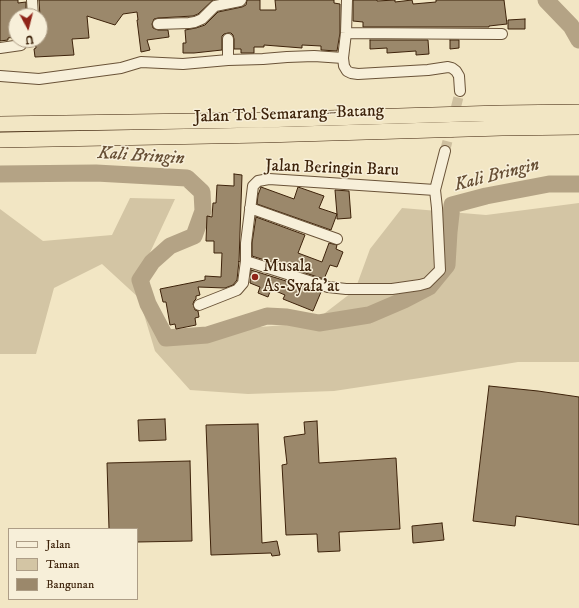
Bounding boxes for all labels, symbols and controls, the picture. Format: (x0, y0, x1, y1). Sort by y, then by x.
north arrow (8, 8, 48, 48)
text: U (24, 31, 34, 46)
street label: Jalan Tol Semarang–Batang (194, 101, 384, 129)
water label: Kali Bringin (97, 143, 185, 171)
water label: Kali Bringin (452, 155, 542, 197)
street label: Jalan Beringin Baru (265, 156, 399, 182)
place label: Musala As-Syafa'at (263, 257, 340, 297)
marker: Musala As-Syafa'at (250, 272, 260, 282)
legend (8, 528, 138, 600)
text: Jalan (46, 537, 71, 552)
text: Taman (46, 557, 80, 572)
text: Bangunan (46, 577, 94, 592)

